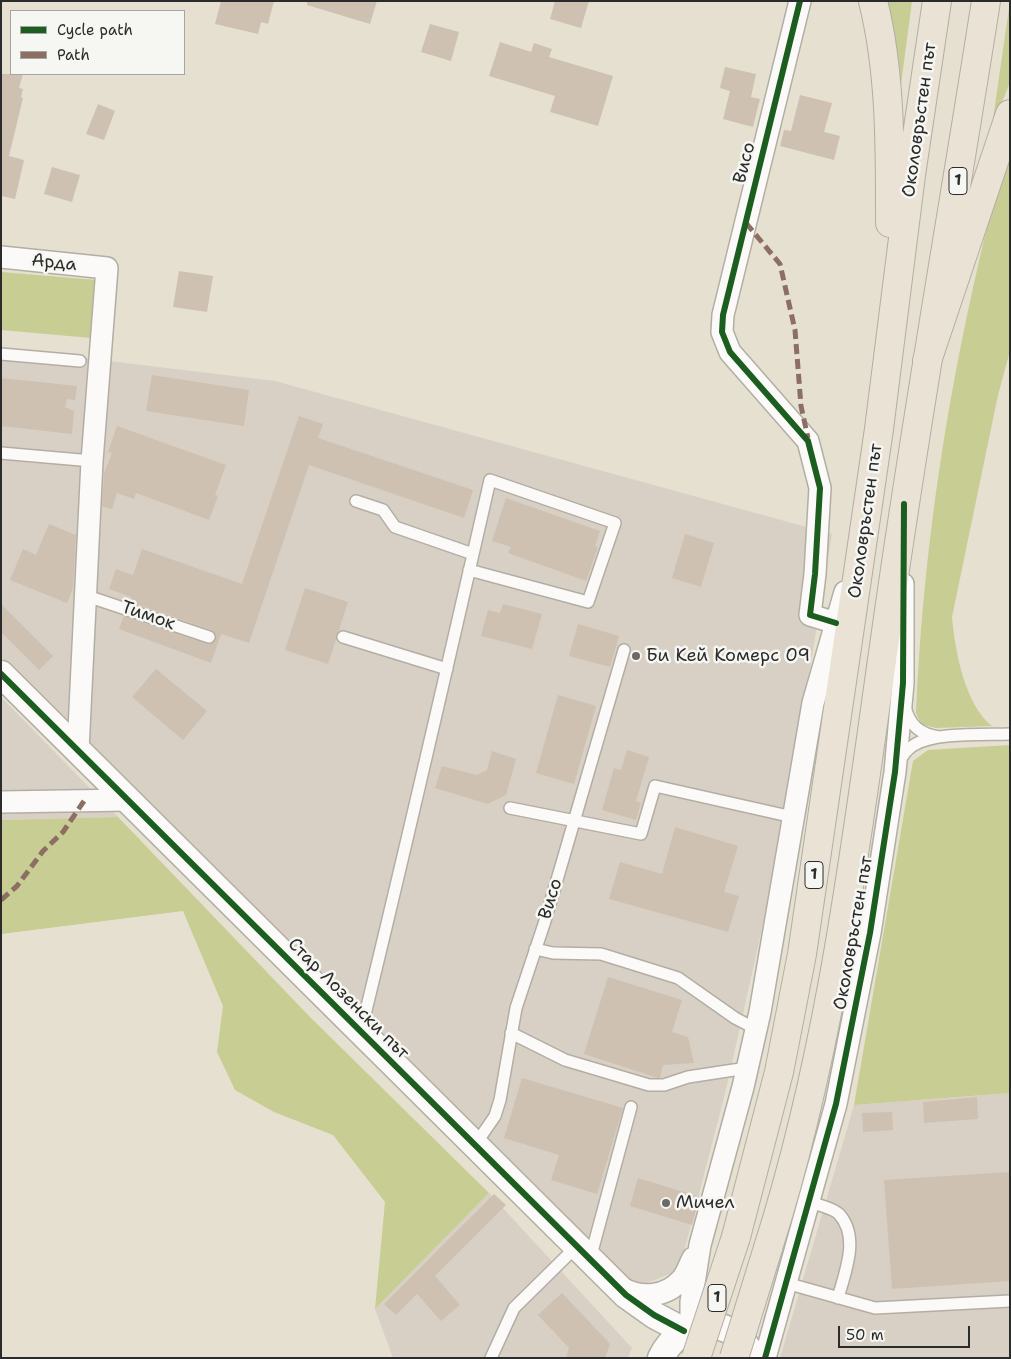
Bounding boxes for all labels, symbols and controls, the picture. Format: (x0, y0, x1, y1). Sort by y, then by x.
legend (10, 10, 185, 75)
text: Cycle path (57, 20, 133, 40)
street label: Околовръстен път (898, 41, 942, 199)
text: Path (57, 45, 90, 65)
street label: Висо (729, 140, 761, 186)
road number: 1 (949, 168, 967, 195)
street label: Арда (30, 250, 78, 276)
street label: Околовръстен път (844, 442, 888, 600)
street label: Тимок (118, 597, 178, 635)
place label: Би Кей Комерс 09 (646, 645, 810, 667)
marker: Би Кей Комерс 09 (630, 650, 642, 662)
street label: Околовръстен път (830, 854, 878, 1012)
road number: 1 (805, 862, 823, 888)
street label: Висо (535, 876, 567, 922)
street label: Стар Лозенски път (283, 934, 413, 1064)
place label: Мичел (676, 1192, 734, 1214)
marker: Мичел (660, 1197, 672, 1209)
road number: 1 (708, 1285, 726, 1312)
scale bar (841, 1316, 974, 1348)
text: 50 m (846, 1325, 884, 1345)

